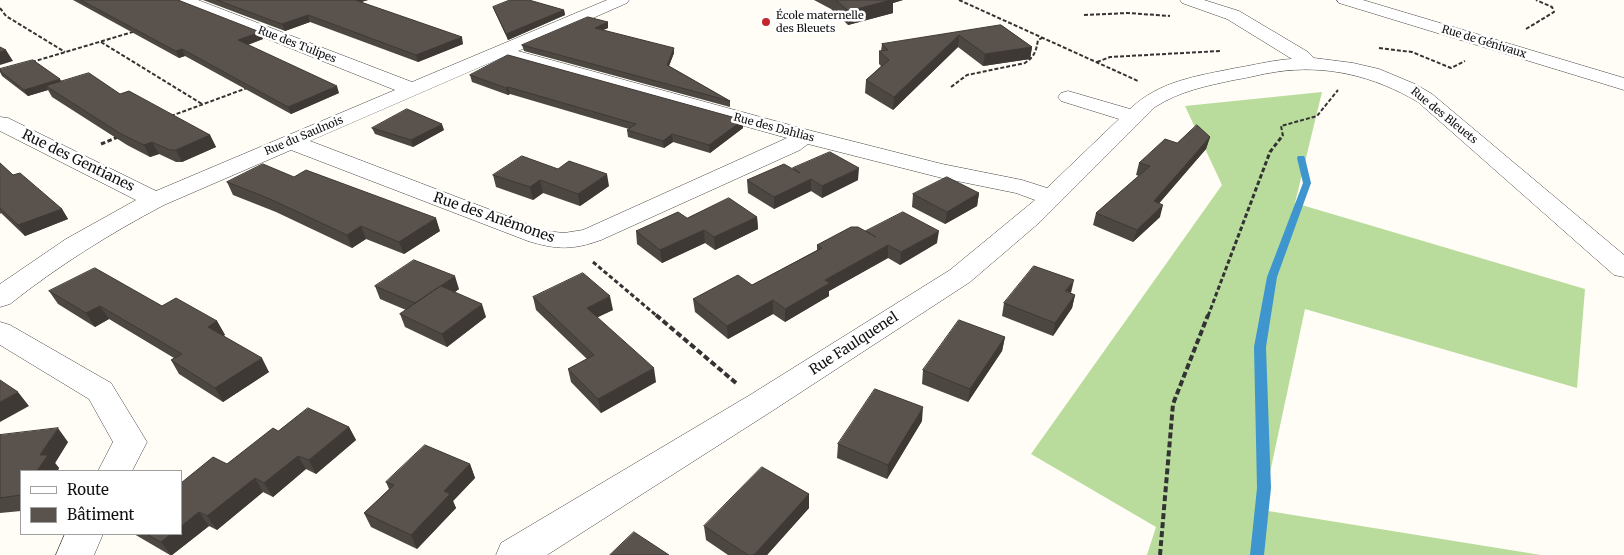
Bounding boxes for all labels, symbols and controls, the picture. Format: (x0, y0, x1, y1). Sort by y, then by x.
place label: École maternelle des Bleuets (776, 9, 864, 35)
marker: École maternelle des Bleuets (760, 16, 772, 28)
street label: Rue de Génivaux (1440, 23, 1528, 61)
street label: Rue des Tulipes (256, 24, 338, 66)
street label: Rue des Bleuets (1408, 85, 1480, 147)
street label: Rue des Dahlias (732, 111, 816, 145)
street label: Rue du Saulnois (263, 113, 345, 159)
street label: Rue des Gentianes (19, 126, 137, 196)
street label: Rue des Anémones (431, 189, 557, 247)
street label: Rue Faulquenel (806, 309, 902, 379)
legend (20, 470, 182, 535)
text: Route (67, 480, 109, 499)
text: Bâtiment (67, 505, 134, 524)

